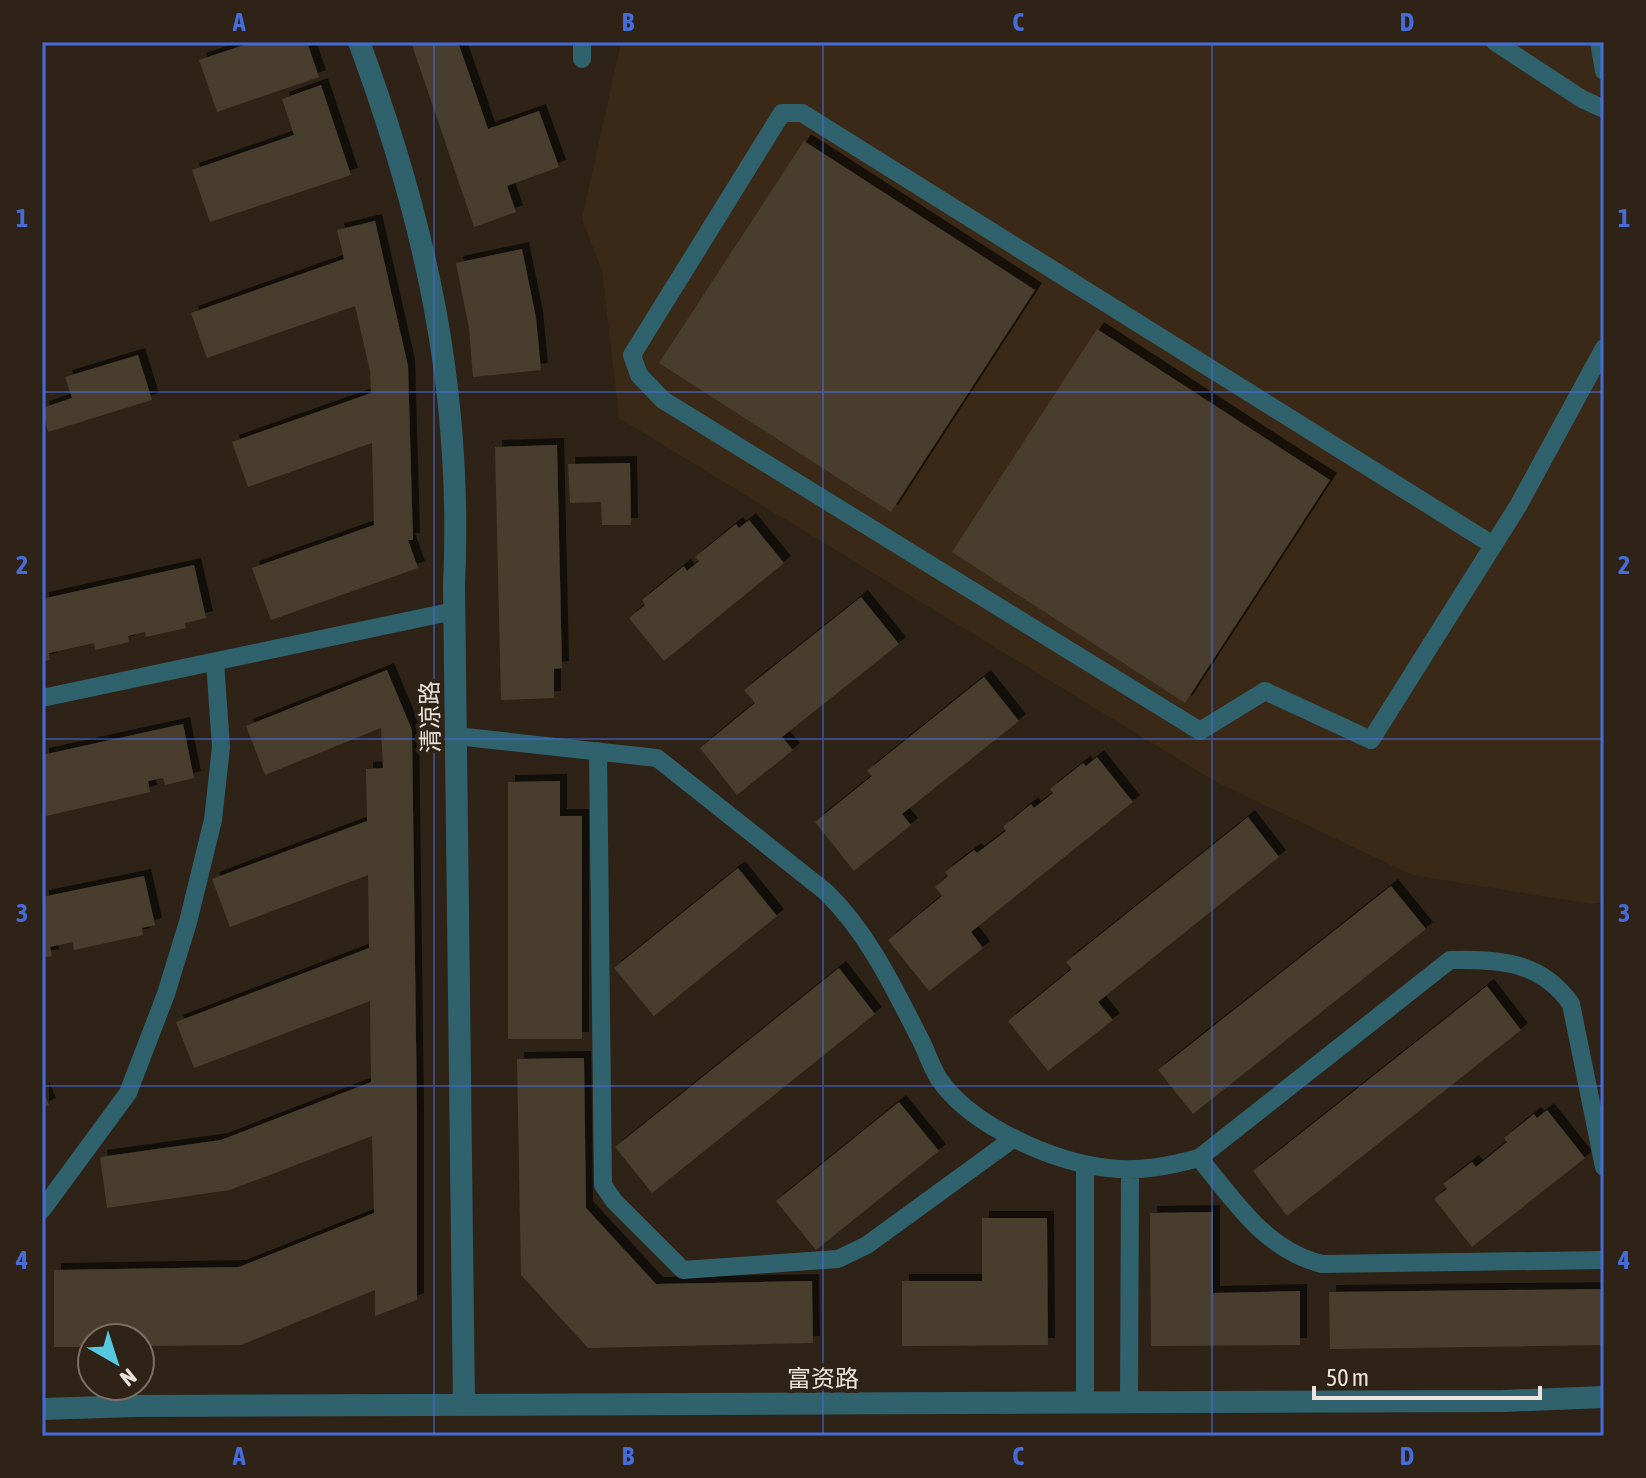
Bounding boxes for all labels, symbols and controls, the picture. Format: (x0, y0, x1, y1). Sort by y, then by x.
text: A (232, 7, 246, 37)
text: B (622, 7, 635, 37)
text: C (1012, 7, 1024, 37)
text: D (1400, 7, 1414, 37)
text: 1 (16, 203, 28, 233)
text: 1 (1618, 203, 1630, 233)
text: 2 (16, 550, 28, 580)
text: 2 (1618, 550, 1630, 580)
street label: 清凉路 (416, 681, 444, 753)
text: 3 (16, 898, 28, 928)
text: 3 (1618, 898, 1630, 928)
text: 4 (15, 1245, 28, 1275)
text: 4 (1617, 1245, 1630, 1275)
north arrow (76, 1322, 156, 1402)
scale bar (1314, 1350, 1540, 1400)
text: N (115, 1363, 142, 1392)
text: 50 m (1326, 1364, 1369, 1391)
street label: 富资路 (787, 1365, 859, 1392)
text: A (232, 1441, 246, 1471)
text: B (622, 1441, 635, 1471)
text: C (1012, 1441, 1024, 1471)
text: D (1400, 1441, 1414, 1471)

